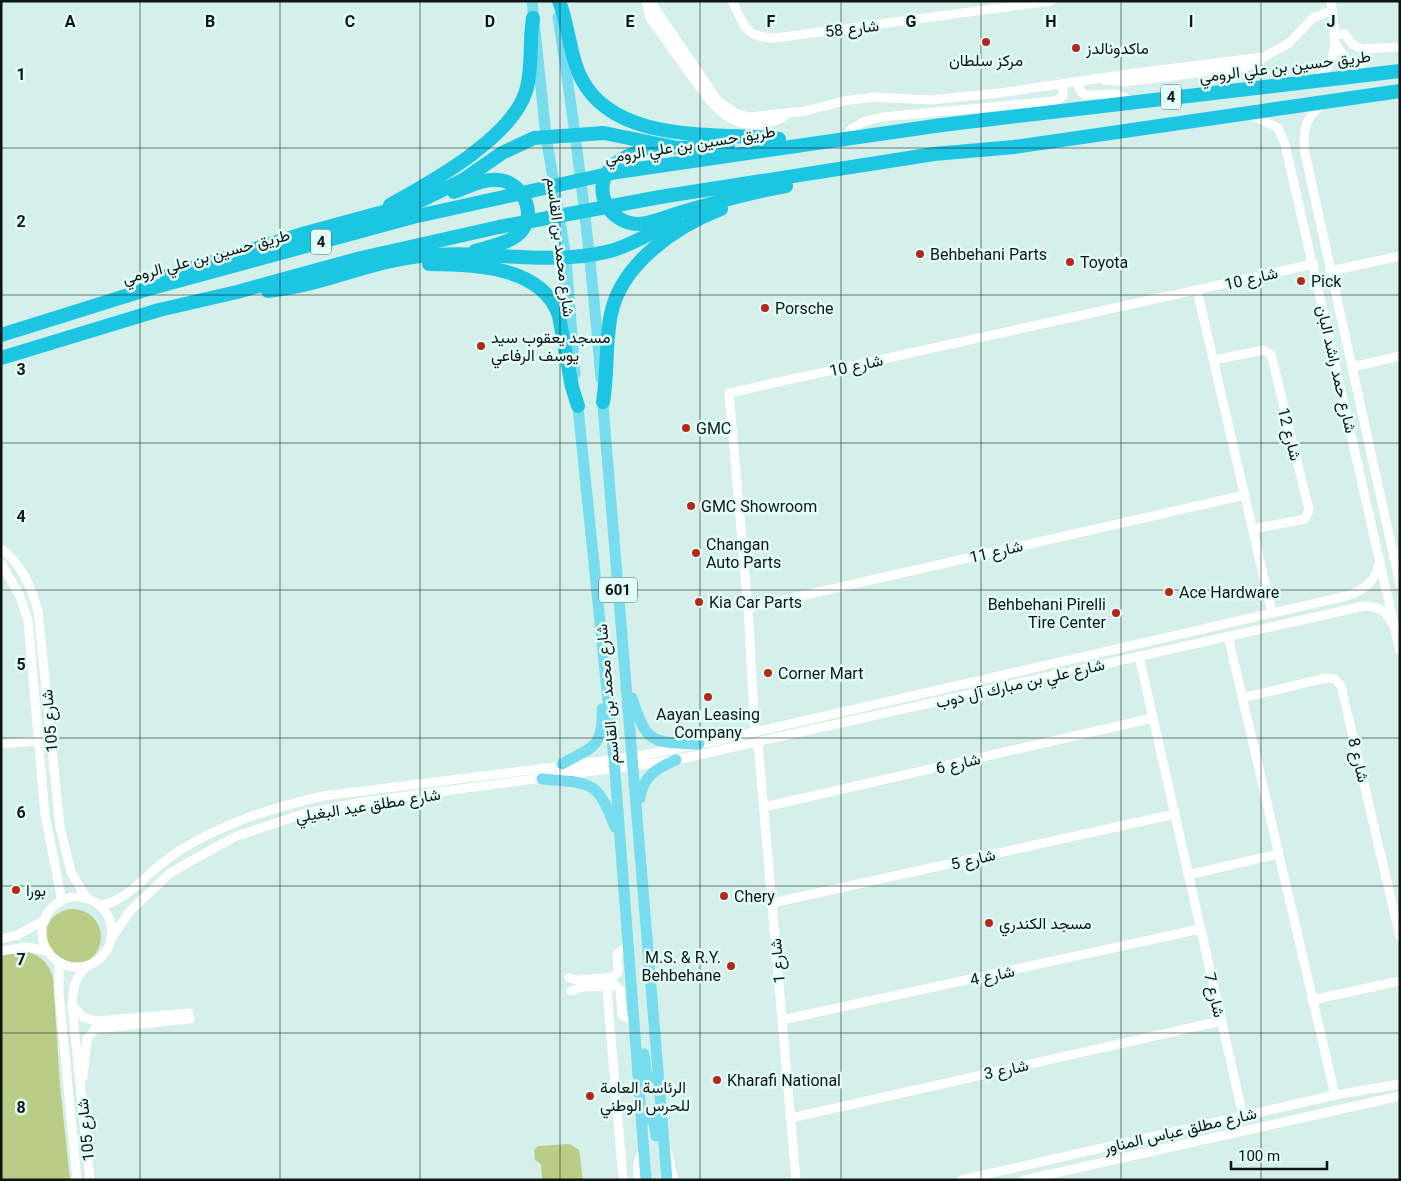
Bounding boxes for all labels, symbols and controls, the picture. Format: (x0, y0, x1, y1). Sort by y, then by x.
text: A (65, 12, 76, 31)
text: B (205, 12, 215, 31)
text: C (345, 12, 355, 31)
text: D (485, 12, 495, 31)
text: E (626, 12, 635, 31)
text: F (767, 12, 776, 31)
text: G (906, 12, 917, 31)
text: H (1045, 12, 1057, 31)
text: I (1189, 12, 1193, 31)
text: J (1327, 12, 1335, 31)
street label: شارع 58 (824, 16, 880, 43)
marker: مركز سلطان (980, 36, 992, 48)
place label: ماكدونالدز (1085, 39, 1149, 59)
marker: ماكدونالدز (1070, 42, 1082, 54)
street label: طريق حسين بن علي الرومي (1198, 47, 1372, 90)
place label: مركز سلطان (949, 51, 1023, 71)
text: 1 (16, 65, 26, 84)
road number: 4 (1161, 84, 1181, 110)
street label: طريق حسين بن علي الرومي (603, 122, 777, 171)
street label: شارع محمد بن القاسم (541, 176, 579, 318)
text: 2 (16, 212, 26, 231)
street label: طريق حسين بن علي الرومي (120, 225, 293, 292)
road number: 4 (311, 230, 331, 254)
place label: Behbehani Parts (930, 245, 1047, 264)
marker: Behbehani Parts (914, 248, 926, 260)
place label: Toyota (1080, 253, 1128, 272)
marker: Toyota (1064, 256, 1076, 268)
street label: شارع 10 (1223, 263, 1280, 296)
place label: Pick (1311, 272, 1342, 291)
marker: Pick (1295, 275, 1307, 287)
place label: Porsche (775, 299, 833, 318)
marker: Porsche (759, 302, 771, 314)
street label: شارع حمد راشد البان (1311, 303, 1360, 435)
place label: مسجد يعقوب سيد يوسف الرفاعي (491, 328, 611, 369)
marker: مسجد يعقوب سيد يوسف الرفاعي (475, 340, 487, 352)
street label: شارع 10 (828, 351, 885, 382)
text: 3 (16, 360, 26, 379)
street label: شارع 12 (1272, 406, 1305, 463)
place label: GMC (696, 419, 731, 438)
marker: GMC (680, 422, 692, 434)
place label: GMC Showroom (701, 497, 817, 516)
marker: GMC Showroom (685, 500, 697, 512)
text: 4 (16, 507, 26, 526)
place label: Changan Auto Parts (706, 535, 781, 572)
street label: شارع 11 (968, 536, 1025, 569)
marker: Changan Auto Parts (690, 547, 702, 559)
road number: 601 (599, 578, 637, 602)
place label: Ace Hardware (1179, 583, 1279, 602)
marker: Ace Hardware (1163, 586, 1175, 598)
place label: Kia Car Parts (709, 593, 802, 612)
place label: Behbehani Pirelli Tire Center (988, 595, 1107, 632)
marker: Kia Car Parts (693, 596, 705, 608)
marker: Behbehani Pirelli Tire Center (1110, 607, 1122, 619)
street label: شارع محمد بن القاسم (592, 623, 625, 765)
text: 5 (16, 655, 26, 674)
street label: شارع علي بن مبارك آل دوب (934, 655, 1107, 716)
place label: Corner Mart (778, 664, 863, 683)
marker: Corner Mart (762, 667, 774, 679)
street label: شارع 105 (37, 689, 64, 753)
marker: Aayan Leasing Company (702, 691, 714, 703)
place label: Aayan Leasing Company (656, 705, 760, 742)
street label: شارع 8 (1342, 736, 1373, 785)
street label: شارع 6 (934, 749, 983, 780)
street label: شارع مطلق عيد البغيلي (294, 785, 443, 830)
text: 6 (16, 803, 26, 822)
street label: شارع 5 (949, 845, 998, 876)
place label: بورا (26, 881, 46, 901)
marker: بورا (10, 884, 22, 896)
place label: Chery (734, 887, 775, 906)
marker: Chery (718, 890, 730, 902)
place label: مسجد الكندري (999, 914, 1092, 937)
marker: مسجد الكندري (983, 917, 995, 929)
street label: شارع 1 (766, 937, 791, 984)
place label: M.S. & R.Y. Behbehane (641, 948, 721, 985)
text: 7 (16, 950, 26, 969)
marker: M.S. & R.Y. Behbehane (725, 960, 737, 972)
street label: شارع 4 (968, 962, 1017, 991)
street label: شارع 7 (1198, 971, 1229, 1020)
street label: شارع 3 (982, 1056, 1031, 1085)
place label: Kharafi National (727, 1071, 841, 1090)
marker: Kharafi National (711, 1074, 723, 1086)
place label: الرئاسة العامة للحرس الوطني (600, 1078, 690, 1119)
marker: الرئاسة العامة للحرس الوطني (584, 1090, 596, 1102)
street label: شارع 105 (73, 1097, 100, 1162)
text: 8 (16, 1098, 26, 1117)
street label: شارع مطلق عباس المناور (1101, 1104, 1259, 1159)
scale bar (1231, 1138, 1327, 1170)
text: 100 m (1238, 1147, 1280, 1165)

